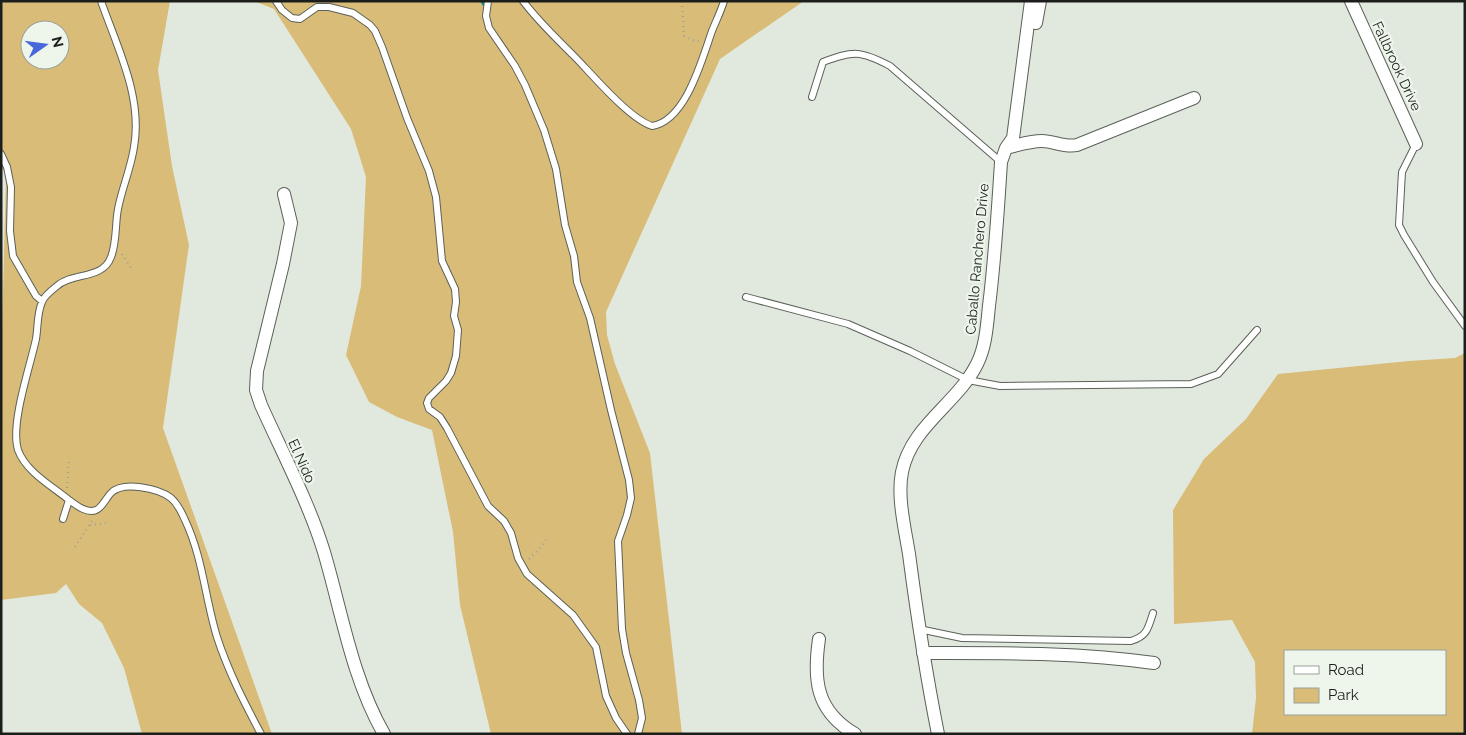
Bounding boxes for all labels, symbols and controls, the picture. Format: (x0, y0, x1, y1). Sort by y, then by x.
street label: Fallbrook Drive (1369, 19, 1425, 113)
north arrow (20, 20, 70, 70)
text: N (49, 35, 67, 49)
street label: Caballo Ranchero Drive (962, 183, 992, 335)
street label: El Nido (285, 437, 319, 485)
legend (1284, 650, 1446, 715)
text: Road (1328, 661, 1364, 679)
text: Park (1328, 686, 1359, 704)

